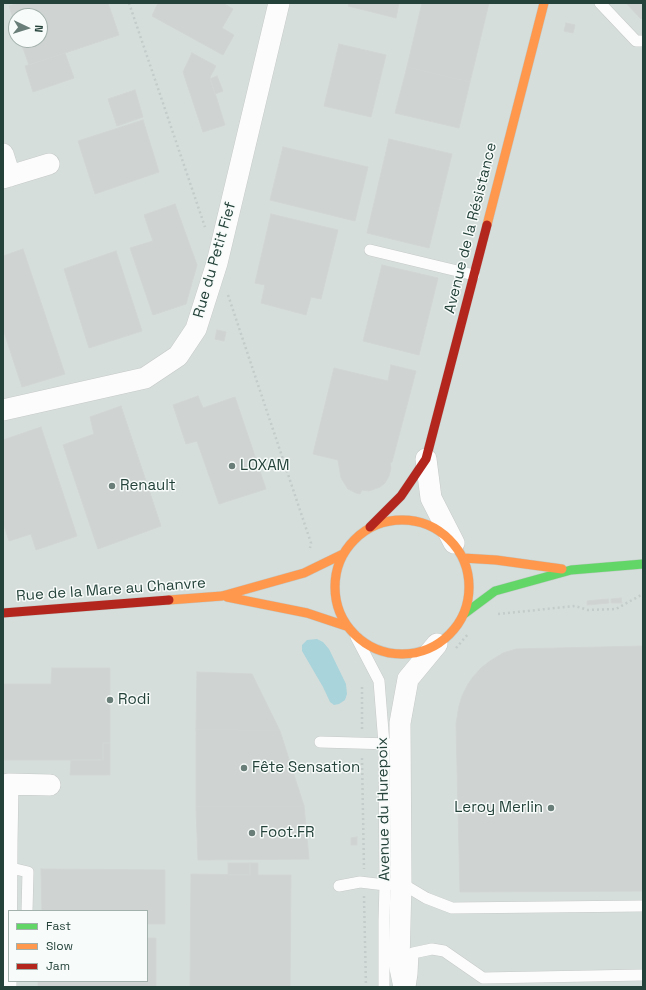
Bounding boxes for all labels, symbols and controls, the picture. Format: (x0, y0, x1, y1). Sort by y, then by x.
north arrow (8, 8, 48, 48)
text: N (32, 25, 46, 33)
street label: Avenue de la Résistance (441, 141, 501, 315)
street label: Rue du Petit Fief (190, 200, 240, 320)
place label: LOXAM (240, 457, 290, 475)
marker: LOXAM (227, 461, 237, 471)
place label: Renault (120, 477, 176, 495)
marker: Renault (107, 481, 117, 491)
street label: Rue de la Mare au Chanvre (16, 574, 206, 606)
place label: Rodi (118, 691, 150, 709)
marker: Rodi (105, 695, 115, 705)
street label: Avenue du Hurepoix (374, 737, 394, 881)
place label: Fête Sensation (252, 759, 360, 777)
marker: Fête Sensation (239, 763, 249, 773)
place label: Leroy Merlin (454, 799, 543, 817)
marker: Leroy Merlin (546, 803, 556, 813)
place label: Foot.FR (260, 824, 315, 842)
marker: Foot.FR (247, 828, 257, 838)
legend (8, 910, 148, 982)
text: Fast (46, 918, 71, 934)
text: Slow (46, 938, 73, 954)
text: Jam (46, 958, 70, 974)

